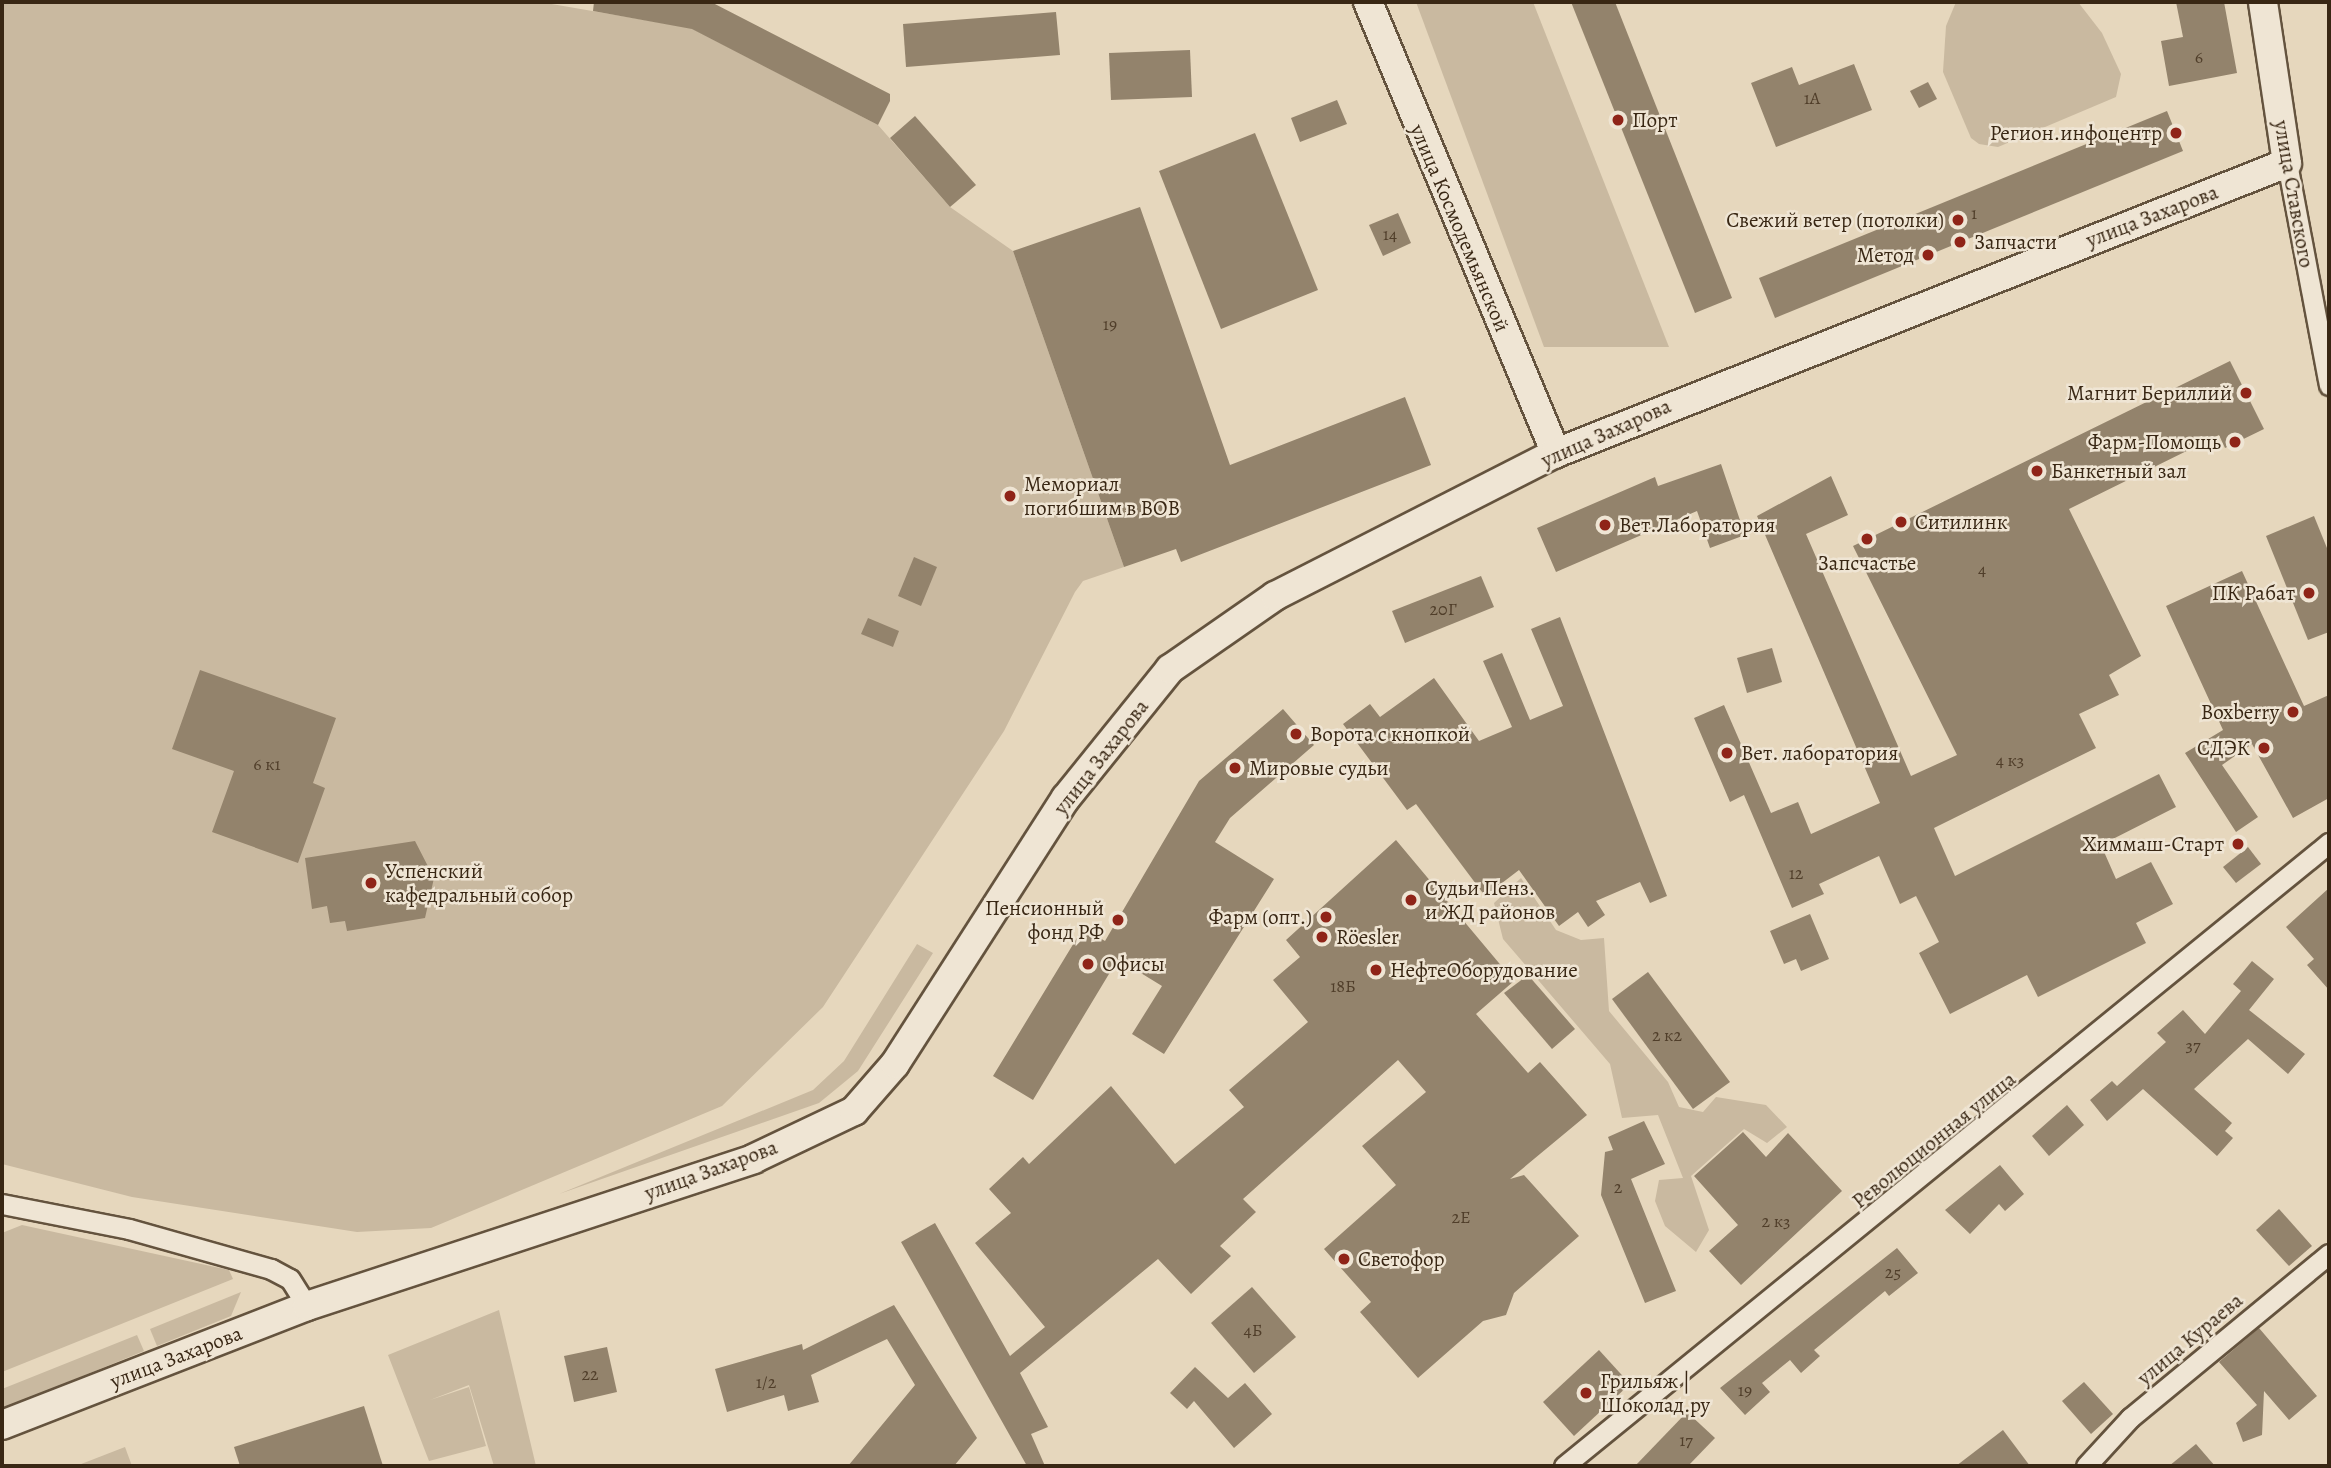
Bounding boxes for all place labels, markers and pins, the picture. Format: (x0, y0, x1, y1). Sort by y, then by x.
place label: Порт (1632, 107, 1677, 133)
marker: Порт (1610, 112, 1626, 128)
place label: Регион.инфоцентр (1990, 120, 2162, 146)
marker: Регион.инфоцентр (2168, 125, 2184, 141)
place label: Свежий ветер (потолки) (1726, 207, 1944, 233)
marker: Свежий ветер (потолки) (1950, 212, 1966, 228)
place label: Запчасти (1974, 229, 2057, 255)
marker: Запчасти (1952, 234, 1968, 250)
place label: Метод (1857, 242, 1914, 268)
marker: Метод (1920, 247, 1936, 263)
place label: Магнит Бериллий (2067, 380, 2232, 406)
marker: Магнит Бериллий (2238, 385, 2254, 401)
place label: Фарм-Помощь (2088, 429, 2221, 455)
marker: Фарм-Помощь (2227, 434, 2243, 450)
place label: Банкетный зал (2051, 458, 2187, 484)
marker: Банкетный зал (2029, 463, 2045, 479)
place label: Мемориал погибшим в ВОВ (1024, 471, 1180, 521)
marker: Мемориал погибшим в ВОВ (1002, 488, 1018, 504)
place label: Ситилинк (1915, 509, 2008, 535)
place label: Вет.Лаборатория (1619, 512, 1775, 538)
marker: Ситилинк (1893, 514, 1909, 530)
marker: Вет.Лаборатория (1597, 517, 1613, 533)
marker: Запсчастье (1859, 531, 1875, 547)
place label: Запсчастье (1818, 550, 1916, 576)
place label: ПК Рабат (2212, 580, 2295, 606)
marker: ПК Рабат (2301, 585, 2317, 601)
place label: Boxberry (2201, 699, 2279, 725)
marker: Boxberry (2285, 704, 2301, 720)
place label: Ворота с кнопкой (1310, 721, 1470, 747)
marker: Ворота с кнопкой (1288, 726, 1304, 742)
place label: СДЭК (2197, 735, 2250, 761)
place label: Вет. лаборатория (1741, 740, 1899, 766)
marker: СДЭК (2256, 740, 2272, 756)
marker: Вет. лаборатория (1719, 745, 1735, 761)
place label: Мировые судьи (1249, 755, 1389, 781)
marker: Мировые судьи (1227, 760, 1243, 776)
place label: Химмаш-Старт (2082, 831, 2224, 857)
marker: Химмаш-Старт (2230, 836, 2246, 852)
place label: Успенский кафедральный собор (385, 858, 573, 908)
marker: Успенский кафедральный собор (363, 875, 379, 891)
place label: Судьи Пенз. и ЖД районов (1425, 875, 1555, 925)
marker: Судьи Пенз. и ЖД районов (1403, 892, 1419, 908)
place label: Пенсионный фонд РФ (985, 895, 1104, 945)
place label: Фарм (опт.) (1208, 904, 1312, 930)
marker: Фарм (опт.) (1318, 909, 1334, 925)
marker: Пенсионный фонд РФ (1110, 912, 1126, 928)
place label: Röesler (1336, 924, 1399, 950)
marker: Röesler (1314, 929, 1330, 945)
place label: Офисы (1102, 951, 1165, 977)
marker: Офисы (1080, 956, 1096, 972)
place label: НефтеОборудование (1390, 957, 1578, 983)
marker: НефтеОборудование (1368, 962, 1384, 978)
place label: Светофор (1358, 1246, 1445, 1272)
marker: Светофор (1336, 1251, 1352, 1267)
place label: Грильяж | Шоколад.ру (1600, 1368, 1710, 1418)
marker: Грильяж | Шоколад.ру (1578, 1385, 1594, 1401)

